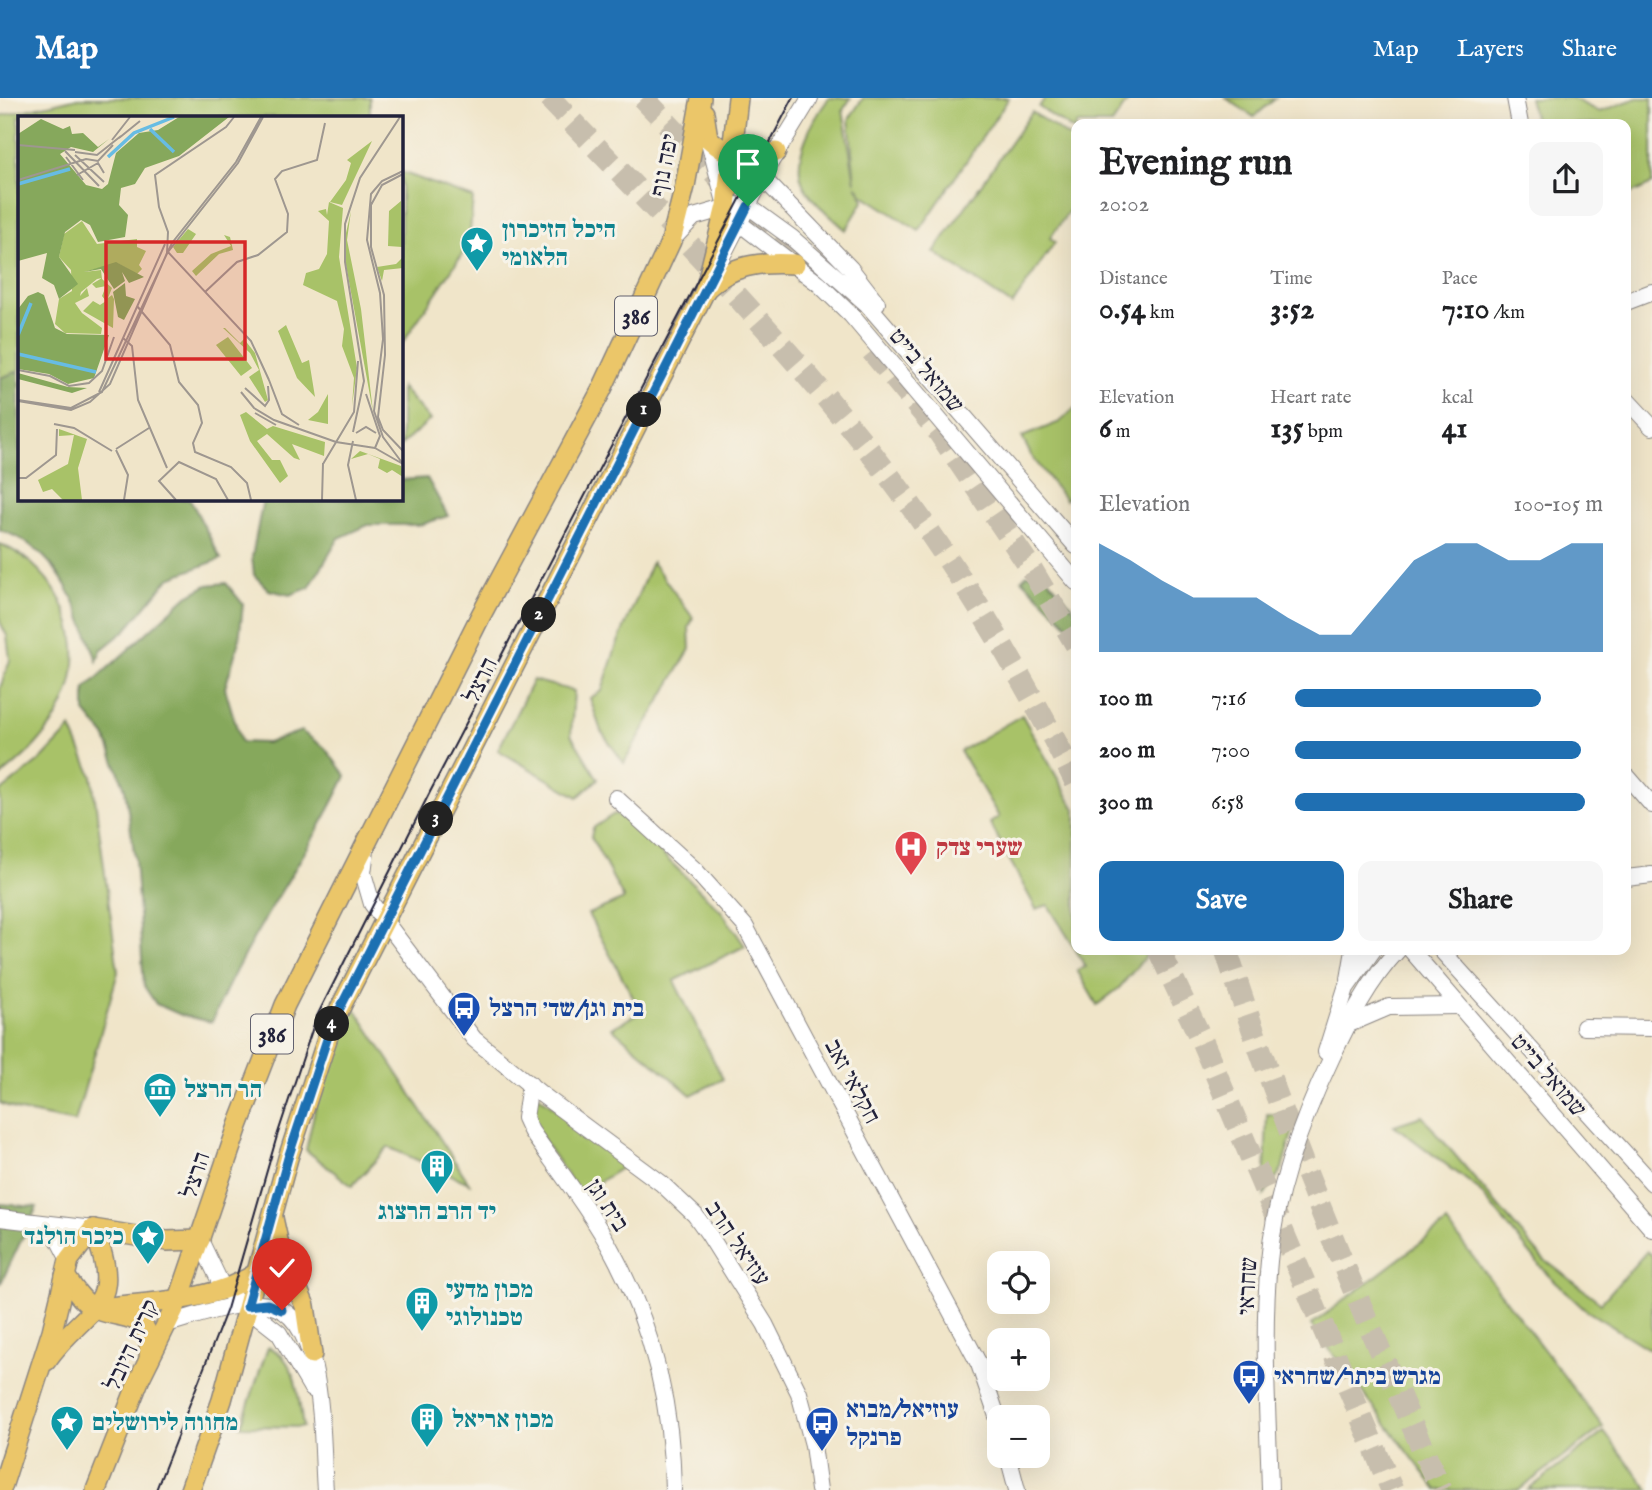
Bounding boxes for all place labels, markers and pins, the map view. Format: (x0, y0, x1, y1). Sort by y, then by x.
pin (718, 134, 778, 206)
place label: היכל הזיכרון הלאומי (502, 215, 616, 274)
place icon: היכל הזיכרון הלאומי (458, 224, 496, 273)
pin: 1 (626, 392, 662, 428)
pin: 2 (522, 598, 556, 632)
pin: 3 (418, 802, 453, 836)
hospital icon: שערי צדק (892, 828, 930, 877)
place label: שערי צדק (936, 833, 1023, 864)
bus stop icon: בית וגן/שד׳ הרצל (445, 989, 483, 1038)
place label: בית וגן/שד׳ הרצל (489, 994, 644, 1025)
pin: 4 (314, 1006, 350, 1042)
museum icon: הר הרצל (141, 1070, 179, 1119)
place label: הר הרצל (184, 1075, 262, 1106)
building icon: יד הרב הרצוג (418, 1147, 456, 1196)
place label: יד הרב הרצוג (378, 1197, 496, 1228)
place icon: כיכר הולנד (129, 1217, 167, 1266)
place label: כיכר הולנד (24, 1222, 124, 1253)
pin (252, 1238, 312, 1310)
place label: מכון מדעי טכנולוגי (446, 1275, 533, 1334)
building icon: מכון מדעי טכנולוגי (403, 1284, 441, 1333)
bus stop icon: מגרש ביתר/שחראי (1230, 1357, 1268, 1406)
place label: מגרש ביתר/שחראי (1274, 1362, 1441, 1393)
place label: עוזיאל/מבוא פרנקל (846, 1395, 959, 1454)
building icon: מכון אריאל (408, 1400, 446, 1449)
place icon: מחווה לירושלים (48, 1403, 86, 1452)
bus stop icon: עוזיאל/מבוא פרנקל (803, 1404, 841, 1453)
place label: מכון אריאל (452, 1405, 554, 1436)
place label: מחווה לירושלים (92, 1408, 238, 1439)

